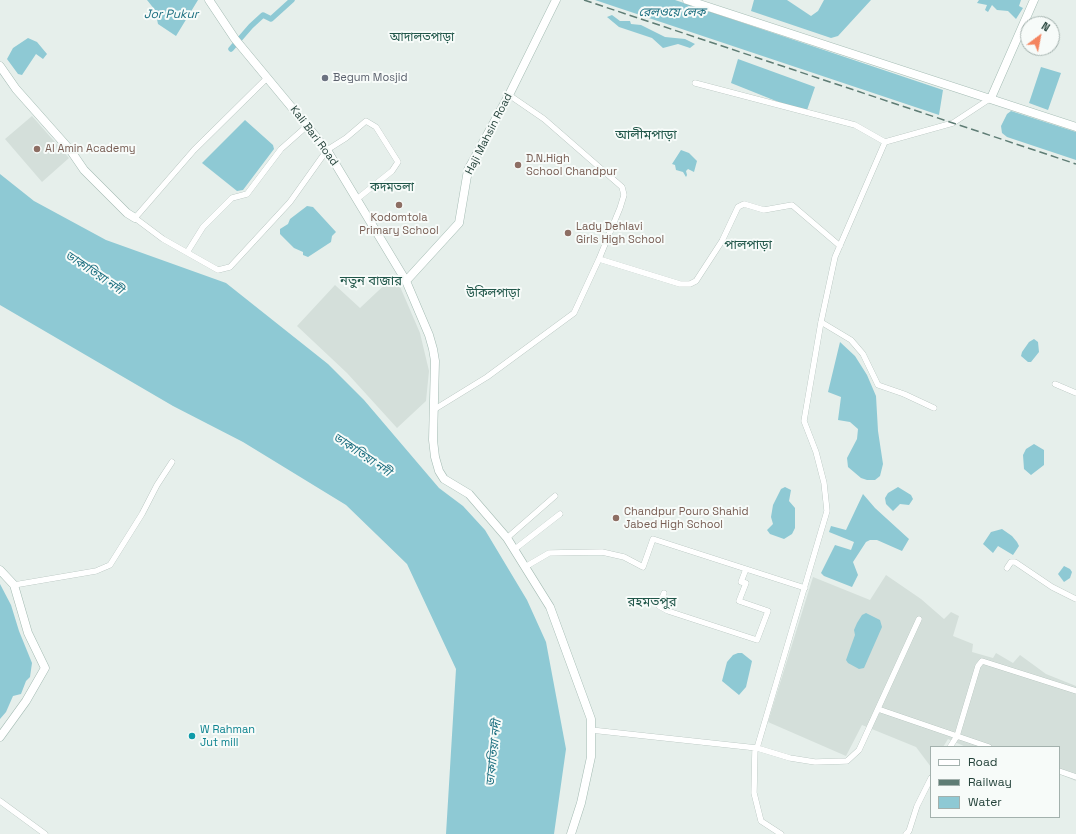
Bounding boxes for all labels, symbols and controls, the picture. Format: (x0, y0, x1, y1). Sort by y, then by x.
water label: রেলওয়ে লেক (639, 6, 705, 20)
water label: Jor Pukur (144, 8, 198, 22)
north arrow (1020, 16, 1060, 56)
text: N (1039, 19, 1053, 35)
district label: আদালতপাড়া (390, 31, 454, 45)
place label: Begum Mosjid (333, 71, 407, 85)
marker: Begum Mosjid (320, 73, 330, 83)
street label: Haji Mahsin Road (463, 91, 515, 177)
street label: Kali Bari Road (287, 103, 341, 169)
district label: আলীমপাড়া (615, 127, 677, 143)
place label: Al Amin Academy (45, 142, 135, 156)
marker: Al Amin Academy (32, 144, 42, 154)
place label: D.N.High School Chandpur (526, 152, 617, 178)
marker: D.N.High School Chandpur (513, 160, 523, 170)
district label: কদমতলা (370, 181, 414, 195)
marker: Kodomtola Primary School (394, 200, 404, 210)
place label: Kodomtola Primary School (359, 211, 439, 237)
place label: Lady Dehlavi Girls High School (576, 220, 664, 246)
marker: Lady Dehlavi Girls High School (563, 228, 573, 238)
district label: পালপাড়া (724, 237, 772, 253)
water label: ডাকাতিয়া নদী (62, 248, 126, 298)
district label: নতুন বাজার (340, 273, 402, 289)
district label: উকিলপাড়া (466, 287, 520, 301)
water label: ডাকাতিয়া নদী (330, 430, 394, 480)
place label: Chandpur Pouro Shahid Jabed High School (624, 505, 749, 531)
marker: Chandpur Pouro Shahid Jabed High School (611, 513, 621, 523)
district label: রহমতপুর (628, 594, 676, 610)
water label: ডাকাতিয়া নদী (483, 719, 505, 787)
place label: W Rahman Jut mill (200, 723, 255, 749)
marker: W Rahman Jut mill (187, 731, 197, 741)
legend (930, 746, 1060, 818)
text: Road (968, 754, 997, 770)
text: Railway (968, 774, 1012, 790)
text: Water (968, 794, 1002, 810)

